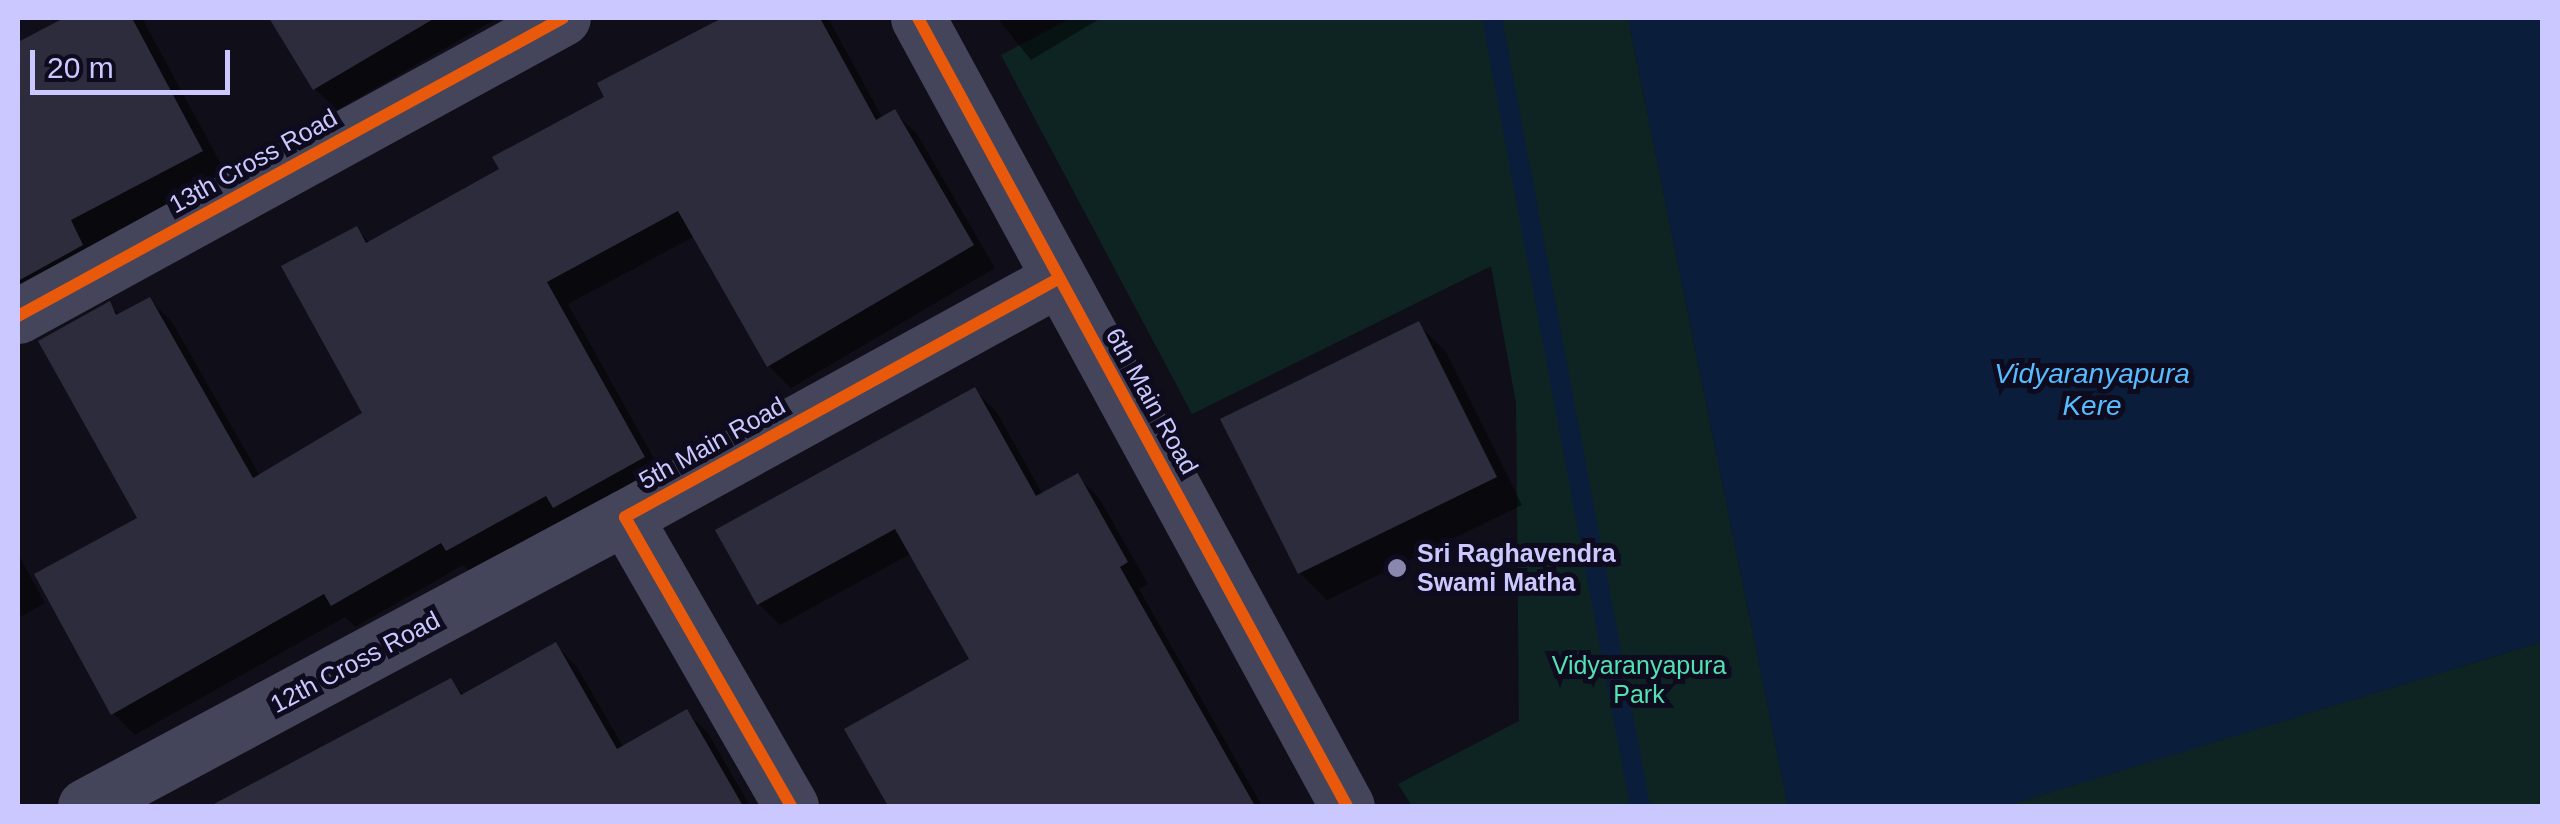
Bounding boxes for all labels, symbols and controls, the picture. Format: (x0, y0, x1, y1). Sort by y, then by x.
scale bar (35, 30, 235, 92)
text: 20 m (47, 51, 114, 84)
street label: 13th Cross Road (164, 102, 342, 220)
street label: 6th Main Road (1099, 323, 1205, 479)
water label: Vidyaranyapura Kere (1994, 357, 2190, 423)
street label: 5th Main Road (634, 390, 790, 496)
place label: Sri Raghavendra Swami Matha (1417, 539, 1616, 598)
marker: Sri Raghavendra Swami Matha (1386, 557, 1408, 579)
street label: 12th Cross Road (265, 605, 445, 719)
park label: Vidyaranyapura Park (1552, 651, 1726, 710)

